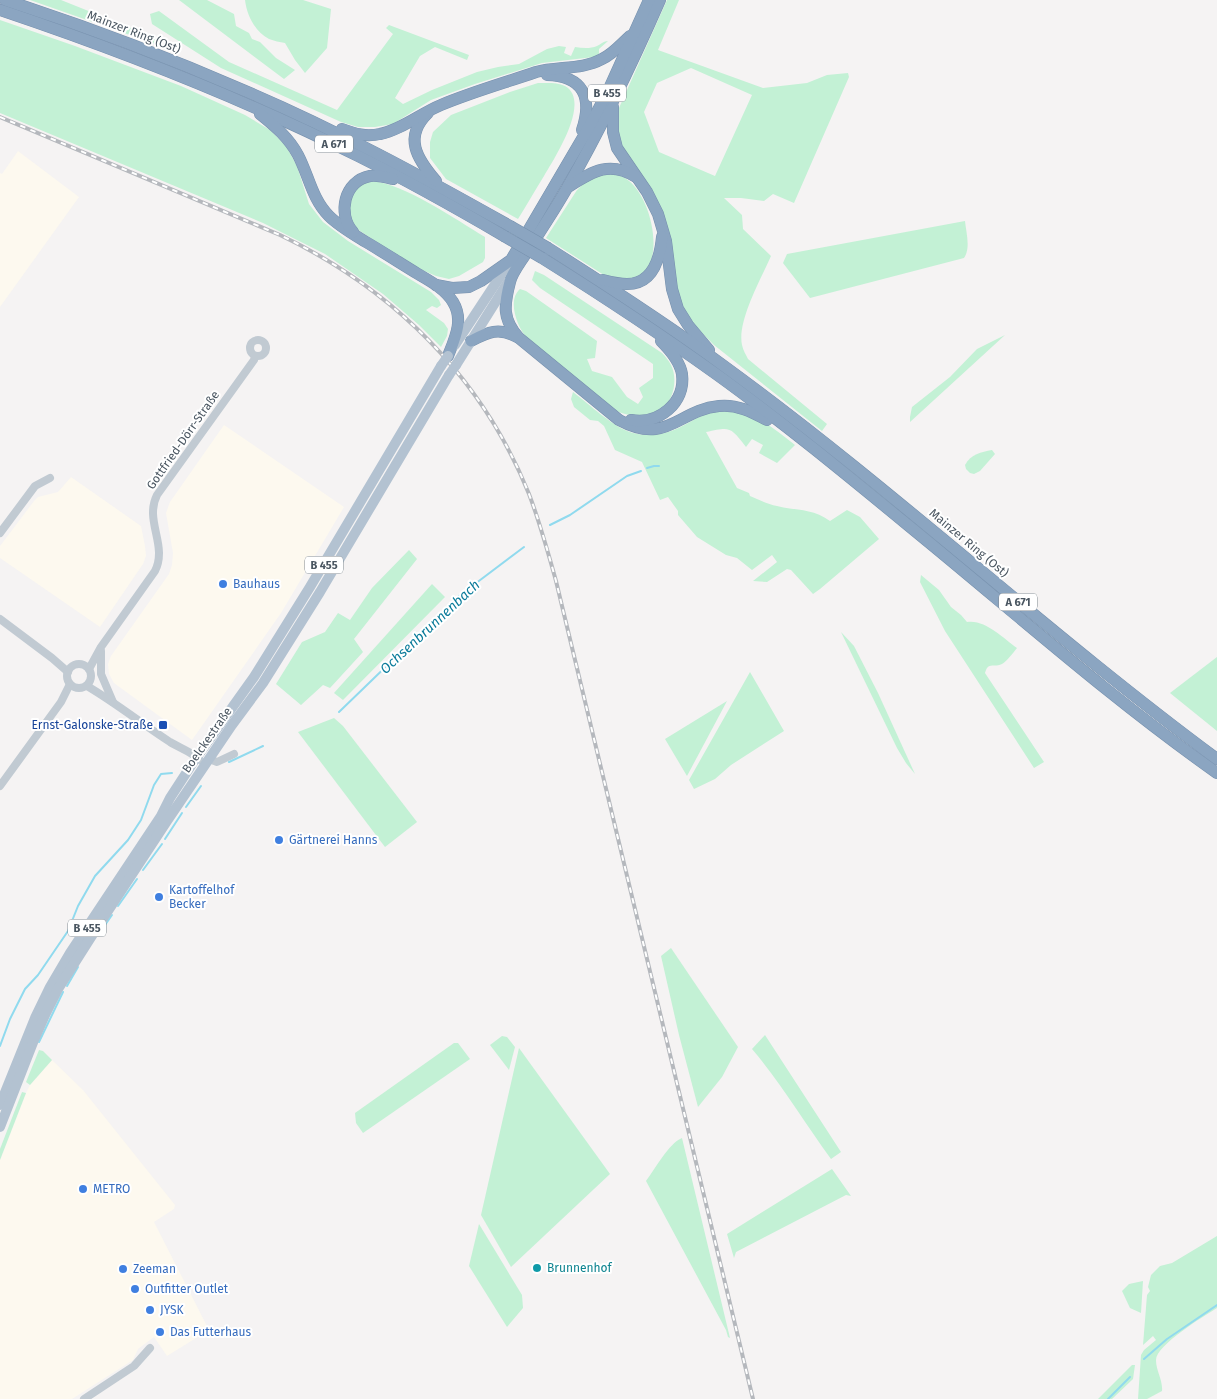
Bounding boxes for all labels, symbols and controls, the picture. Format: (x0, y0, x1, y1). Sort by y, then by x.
street label: Mainzer Ring (Ost) (85, 8, 183, 56)
road number: B 455 (588, 85, 626, 102)
road number: A 671 (315, 136, 353, 152)
street label: Gottfried-Dörr-Straße (144, 388, 222, 492)
street label: Mainzer Ring (Ost) (927, 506, 1011, 580)
road number: B 455 (305, 556, 343, 574)
water label: Ochsenbrunnenbach (377, 576, 483, 678)
place label: Bauhaus (233, 577, 280, 591)
marker: Bauhaus (217, 578, 229, 590)
road number: A 671 (999, 594, 1037, 610)
street label: Boelckestraße (179, 704, 235, 776)
place label: Ernst-Galonske-Straße (31, 718, 153, 732)
marker: Ernst-Galonske-Straße (157, 719, 169, 731)
place label: Gärtnerei Hanns (289, 833, 378, 847)
marker: Gärtnerei Hanns (273, 834, 285, 846)
place label: Kartoffelhof Becker (169, 883, 235, 911)
marker: Kartoffelhof Becker (153, 891, 165, 903)
road number: B 455 (68, 920, 106, 936)
place label: METRO (93, 1182, 130, 1196)
marker: METRO (77, 1183, 89, 1195)
place label: Brunnenhof (547, 1261, 613, 1275)
place label: Zeeman (133, 1262, 176, 1276)
marker: Brunnenhof (531, 1262, 543, 1274)
marker: Zeeman (117, 1263, 129, 1275)
place label: Outfitter Outlet (145, 1282, 229, 1296)
marker: Outfitter Outlet (129, 1283, 141, 1295)
place label: JYSK (160, 1303, 185, 1317)
marker: JYSK (144, 1304, 156, 1316)
place label: Das Futterhaus (170, 1325, 251, 1339)
marker: Das Futterhaus (154, 1326, 166, 1338)

